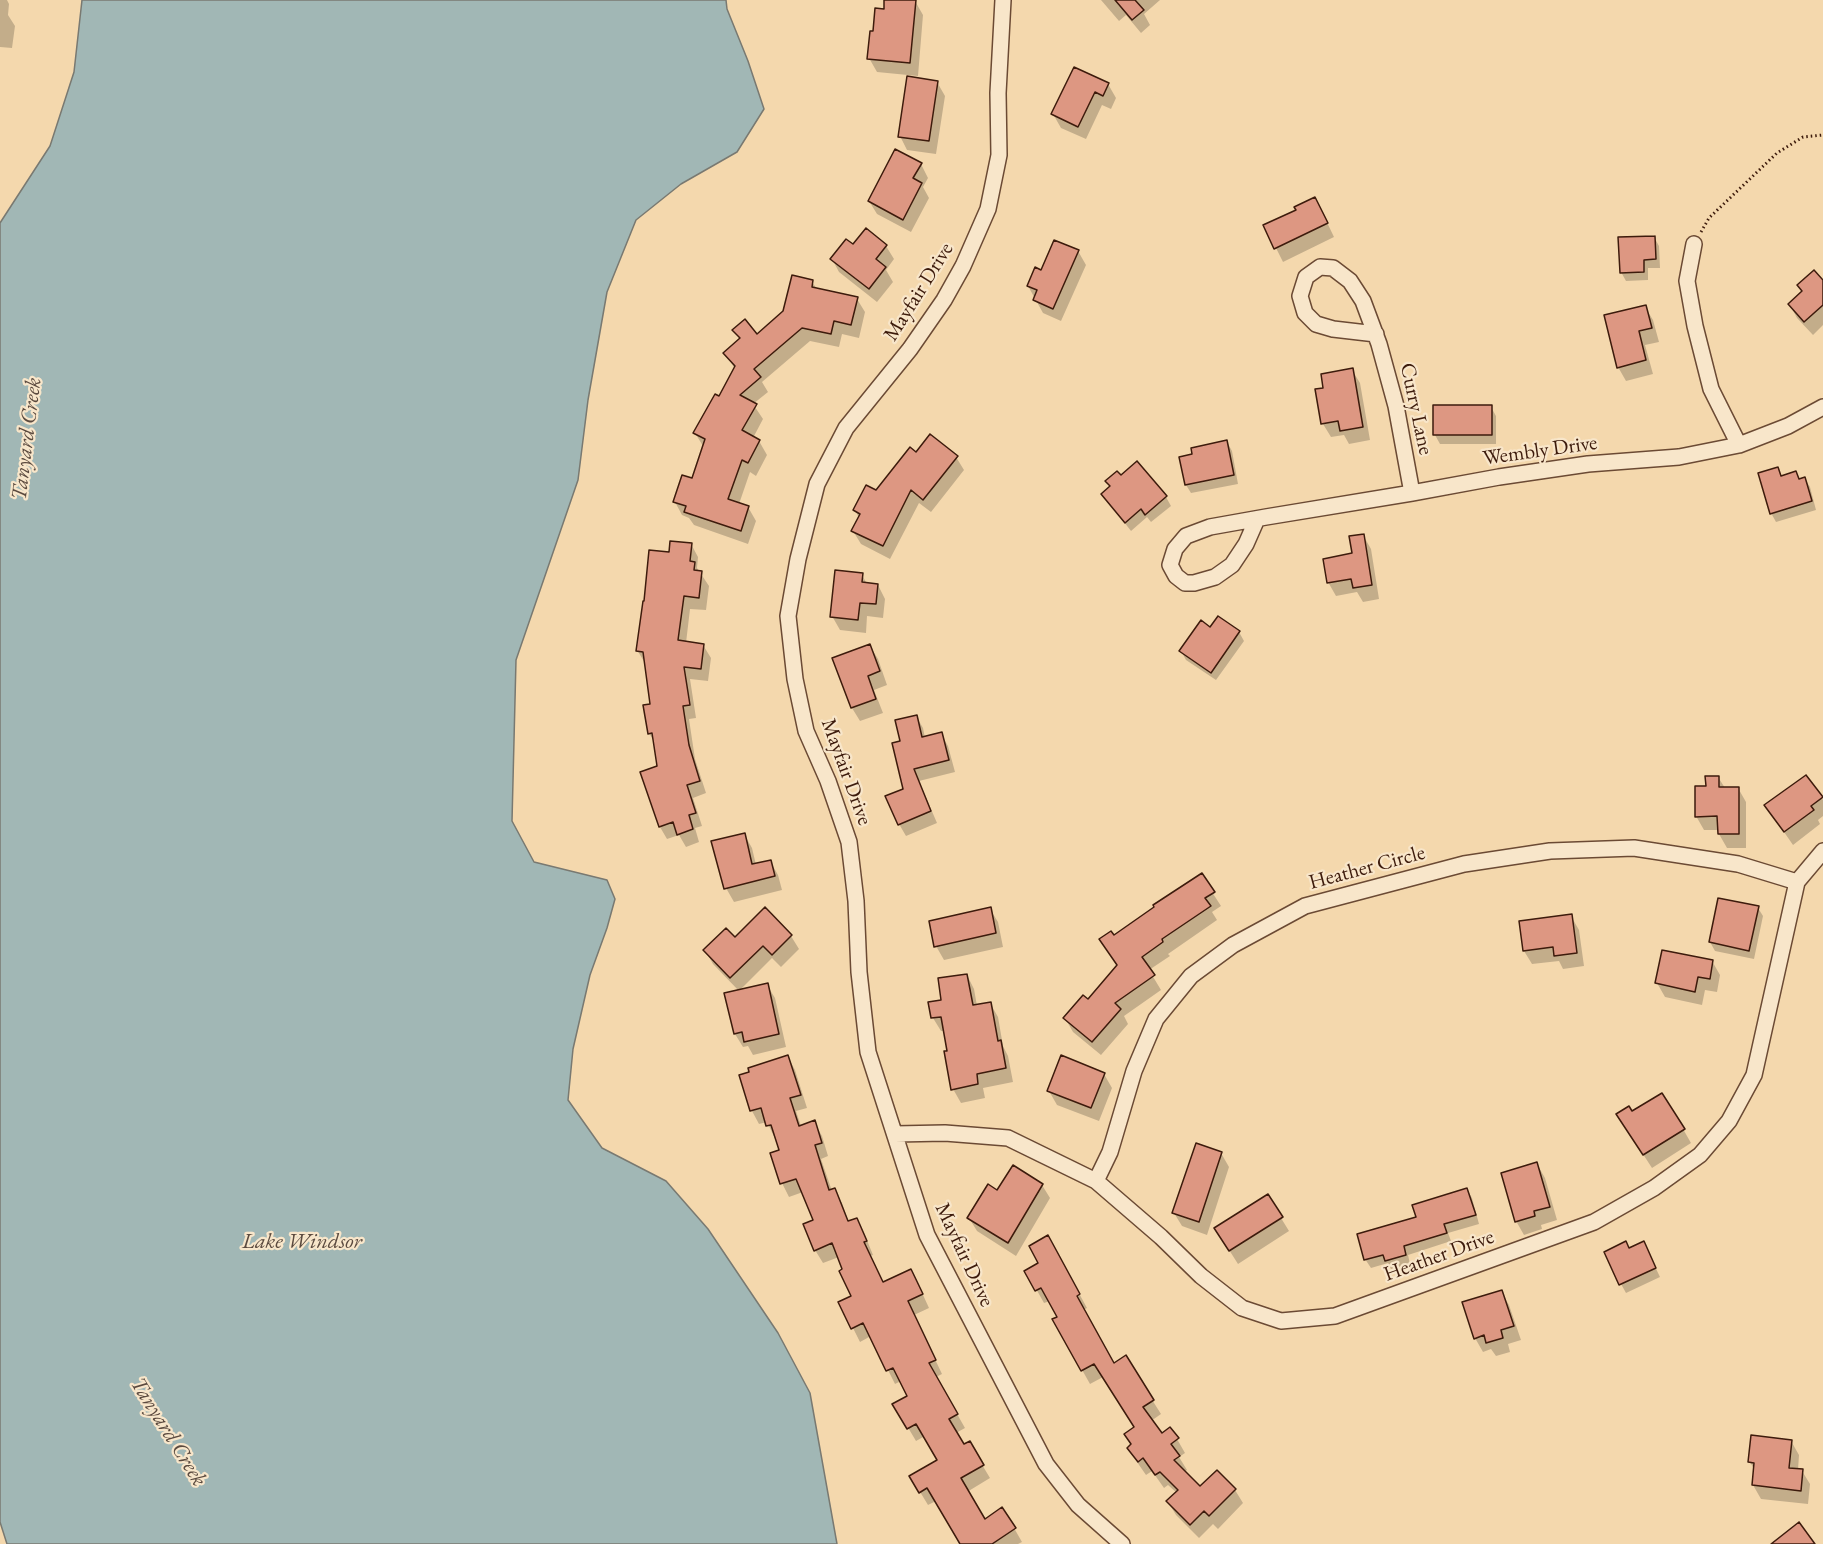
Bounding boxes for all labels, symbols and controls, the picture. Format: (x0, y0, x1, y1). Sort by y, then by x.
street label: Mayfair Drive (879, 238, 959, 346)
street label: Curry Lane (1394, 361, 1438, 457)
water label: Tanyard Creek (6, 376, 48, 502)
street label: Wembly Drive (1481, 430, 1599, 472)
street label: Mayfair Drive (815, 715, 877, 829)
street label: Heather Circle (1306, 840, 1428, 896)
street label: Mayfair Drive (929, 1199, 999, 1311)
street label: Heather Drive (1381, 1224, 1497, 1288)
water label: Lake Windsor (242, 1229, 362, 1255)
water label: Tanyard Creek (124, 1373, 212, 1491)

